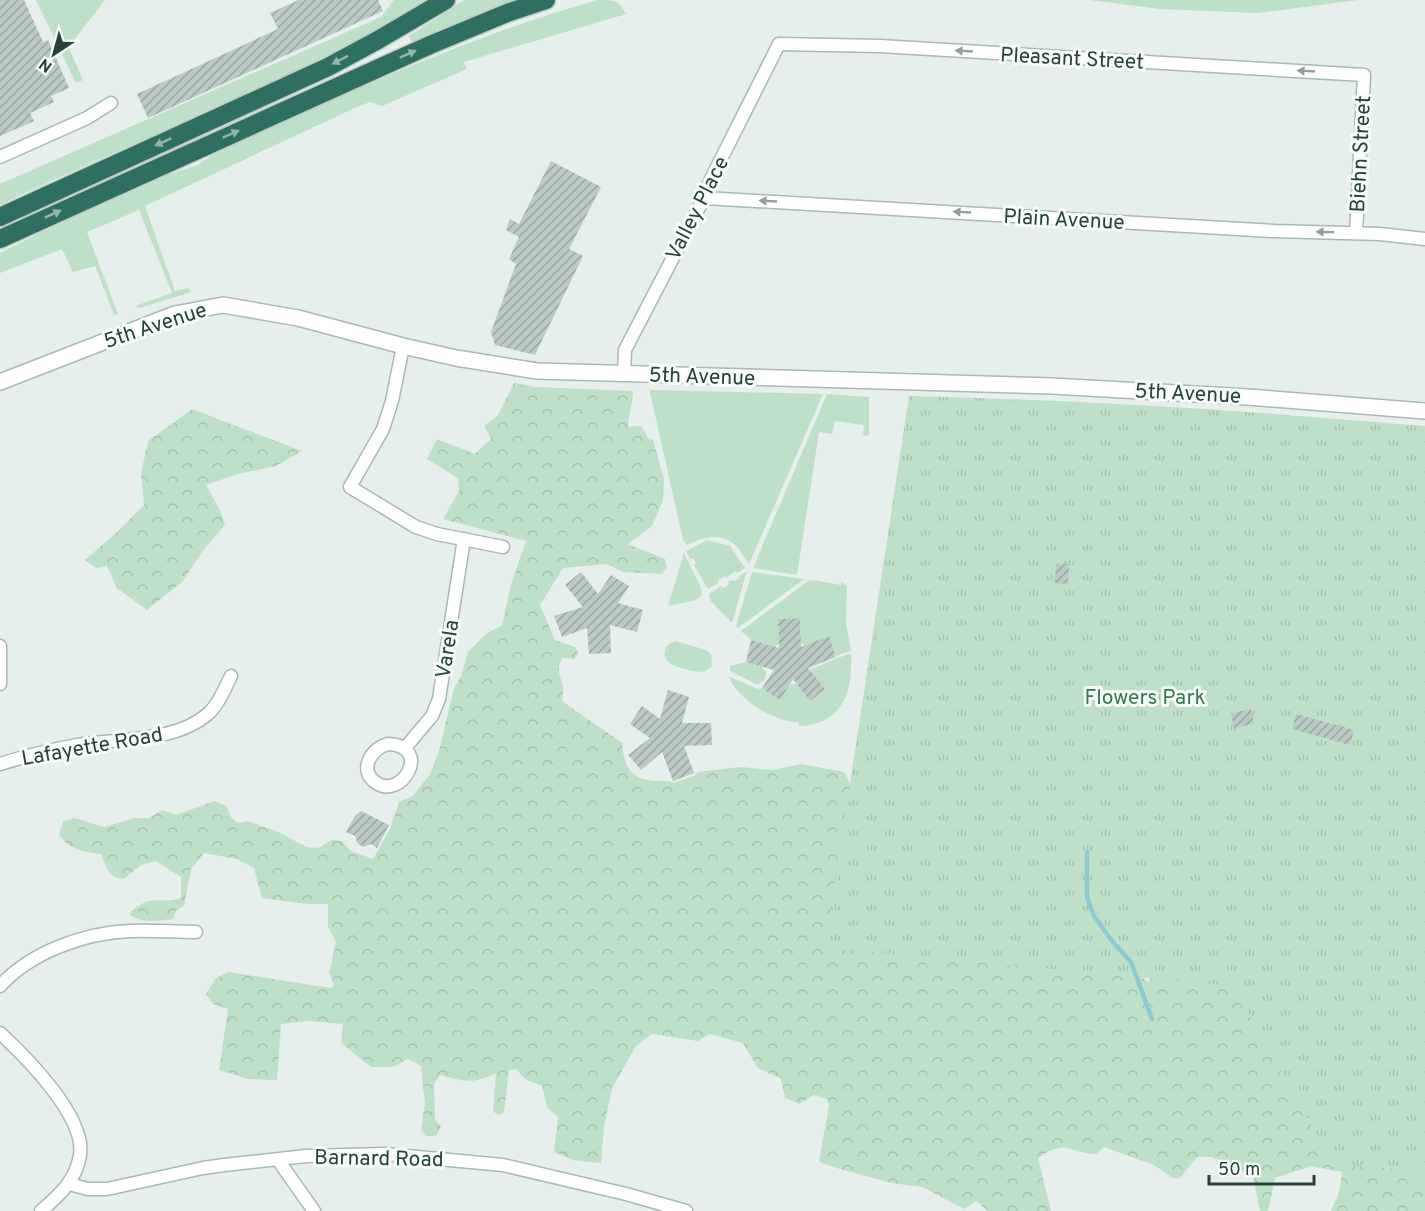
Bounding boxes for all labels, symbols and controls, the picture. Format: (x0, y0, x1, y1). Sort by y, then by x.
north arrow (24, 24, 84, 84)
street label: Pleasant Street (999, 42, 1145, 77)
one-way arrow (955, 47, 974, 56)
one-way arrow (400, 50, 417, 59)
text: N (36, 53, 57, 76)
one-way arrow (332, 56, 349, 65)
one-way arrow (1296, 66, 1315, 75)
street label: Biehn Street (1345, 95, 1378, 213)
one-way arrow (222, 130, 239, 139)
one-way arrow (154, 137, 172, 147)
street label: Valley Place (661, 152, 736, 265)
one-way arrow (758, 196, 777, 206)
street label: Plain Avenue (1003, 204, 1125, 237)
one-way arrow (953, 208, 972, 217)
one-way arrow (44, 210, 61, 219)
one-way arrow (1315, 228, 1334, 237)
street label: 5th Avenue (101, 297, 210, 356)
street label: 5th Avenue (648, 362, 756, 393)
street label: 5th Avenue (1134, 378, 1242, 411)
street label: Varela (431, 618, 466, 680)
park label: Flowers Park (1084, 685, 1206, 712)
street label: Lafayette Road (19, 722, 165, 773)
street label: Barnard Road (314, 1145, 444, 1174)
scale bar (1209, 1148, 1314, 1186)
text: 50 m (1218, 1159, 1260, 1182)

